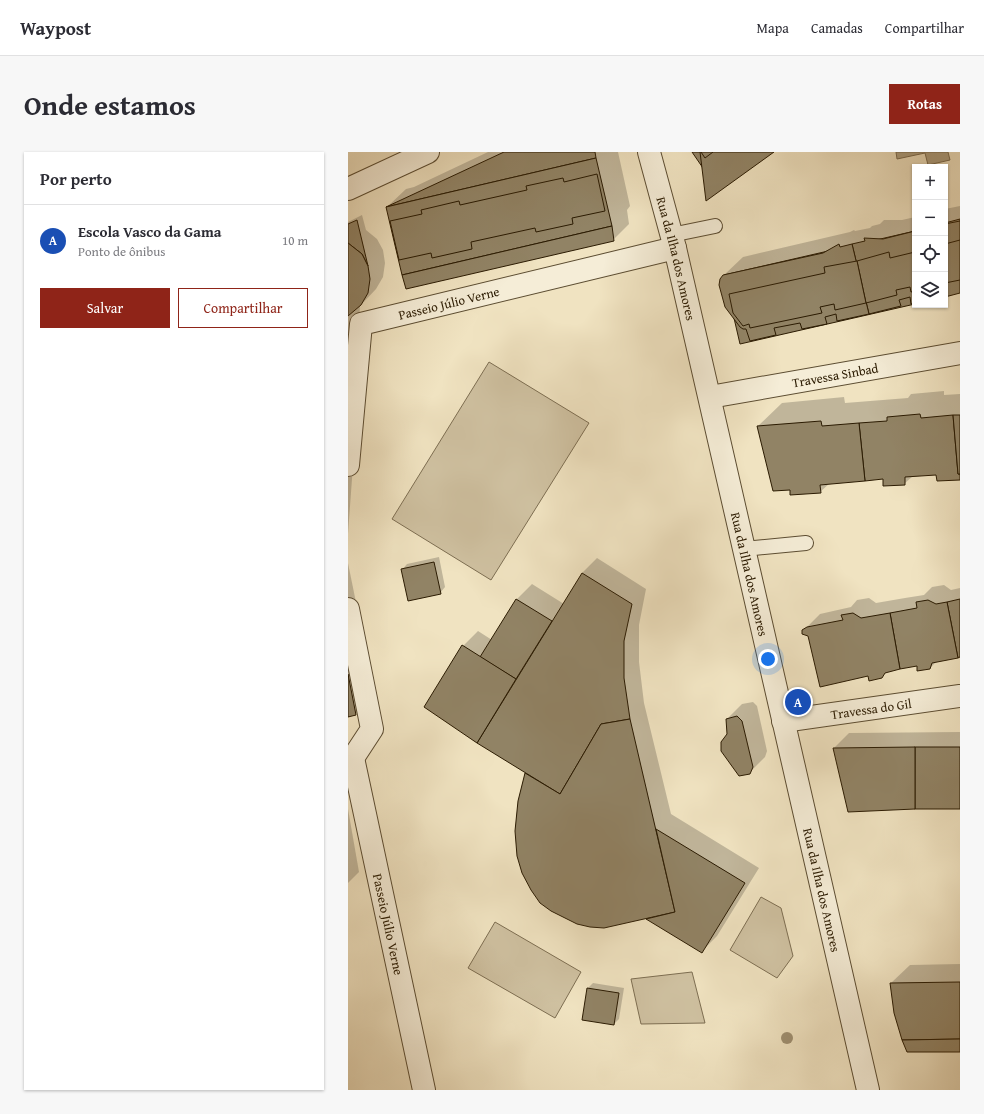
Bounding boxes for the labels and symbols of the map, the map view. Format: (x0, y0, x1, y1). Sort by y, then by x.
street label: Rua da Ilha dos Amores (652, 194, 701, 322)
street label: Passeio Júlio Verne (396, 281, 501, 324)
street label: Travessa Sinbad (790, 358, 880, 392)
street label: Rua da Ilha dos Amores (726, 510, 773, 638)
your location (758, 649, 778, 669)
pin: A (785, 687, 811, 717)
street label: Travessa do Gil (829, 693, 913, 724)
street label: Rua da Ilha dos Amores (799, 826, 846, 954)
street label: Passeio Júlio Verne (368, 872, 409, 977)

